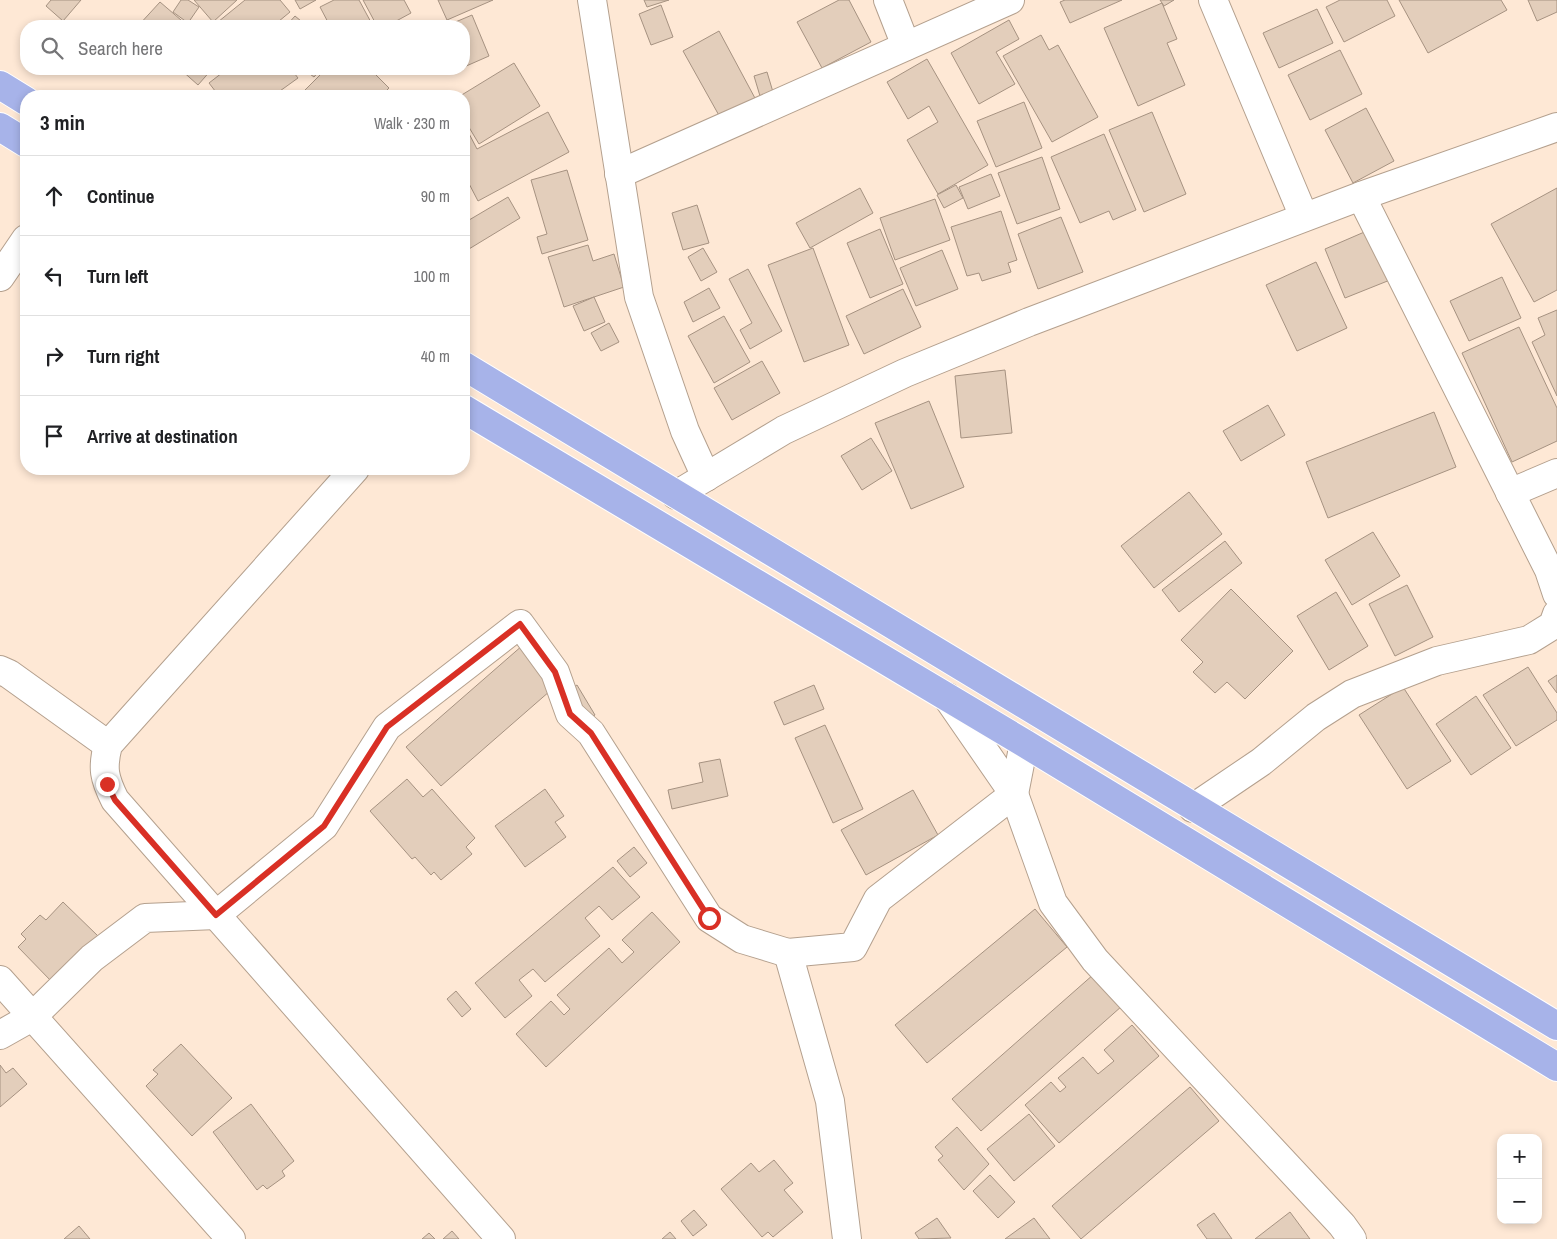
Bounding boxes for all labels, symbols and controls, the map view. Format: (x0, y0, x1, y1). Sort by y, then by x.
search box (20, 20, 470, 75)
icon: search (38, 34, 66, 62)
text: Search here (78, 35, 163, 61)
text: 3 min (40, 108, 85, 137)
text: Walk · 230 m (374, 112, 450, 134)
icon: ahead (40, 182, 68, 210)
text: Continue (87, 183, 155, 209)
text: 90 m (421, 185, 450, 207)
icon: left (40, 262, 68, 290)
text: Turn left (87, 263, 148, 289)
text: 100 m (414, 265, 450, 287)
icon: right (40, 342, 68, 370)
text: Turn right (87, 343, 159, 369)
text: 40 m (421, 345, 450, 367)
icon: arrive (40, 422, 68, 450)
text: Arrive at destination (87, 423, 238, 449)
route end (96, 773, 119, 796)
route start (698, 907, 721, 930)
map controls (1497, 1134, 1542, 1224)
button: + (1497, 1134, 1542, 1179)
button: − (1497, 1179, 1542, 1224)

